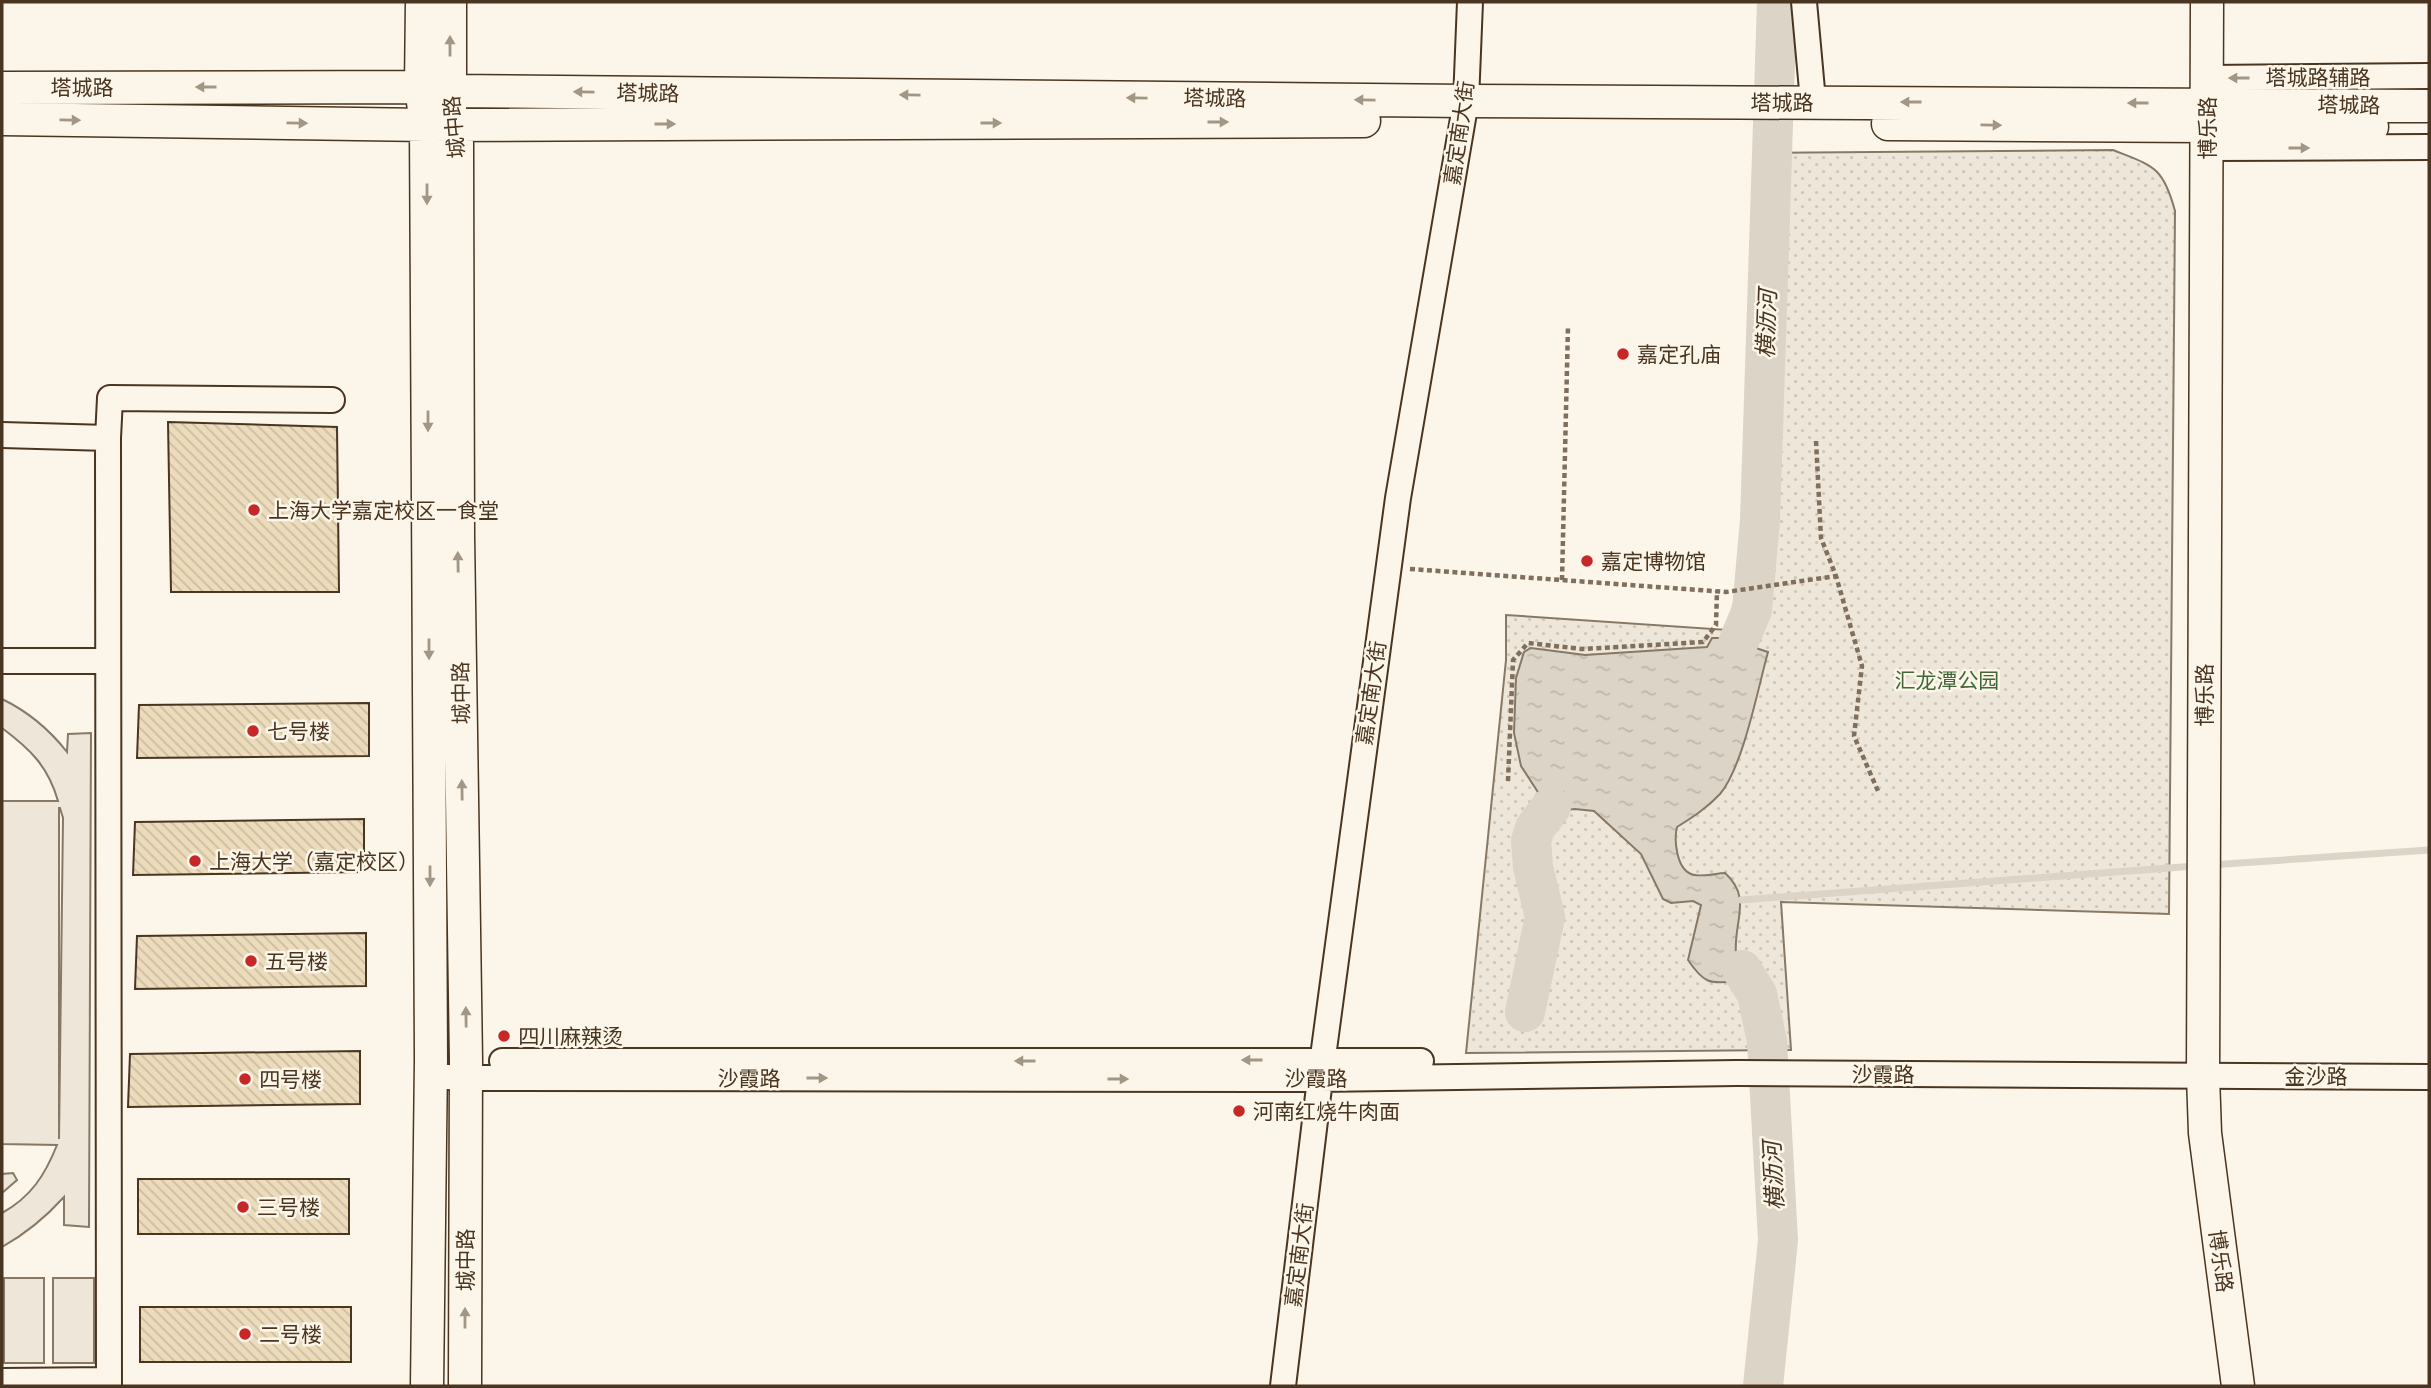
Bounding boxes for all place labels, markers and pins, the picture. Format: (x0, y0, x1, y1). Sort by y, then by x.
place label: 嘉定孔庙 (1637, 342, 1721, 367)
marker: 嘉定孔庙 (1615, 346, 1631, 362)
place label: 上海大学嘉定校区一食堂 (268, 498, 499, 523)
marker: 上海大学嘉定校区一食堂 (246, 502, 262, 518)
place label: 嘉定博物馆 (1601, 549, 1706, 574)
marker: 嘉定博物馆 (1579, 553, 1595, 569)
place label: 七号楼 (267, 719, 330, 744)
marker: 七号楼 (245, 723, 261, 739)
place label: 上海大学（嘉定校区） (209, 849, 419, 874)
marker: 上海大学（嘉定校区） (187, 853, 203, 869)
place label: 五号楼 (265, 949, 328, 974)
marker: 五号楼 (243, 953, 259, 969)
place label: 四川麻辣烫 (518, 1024, 623, 1049)
marker: 四川麻辣烫 (496, 1028, 512, 1044)
place label: 四号楼 (259, 1067, 322, 1092)
marker: 四号楼 (237, 1071, 253, 1087)
place label: 河南红烧牛肉面 (1253, 1099, 1400, 1124)
marker: 河南红烧牛肉面 (1231, 1103, 1247, 1119)
place label: 三号楼 (257, 1195, 320, 1220)
marker: 三号楼 (235, 1199, 251, 1215)
place label: 二号楼 (259, 1322, 322, 1347)
marker: 二号楼 (237, 1326, 253, 1342)

